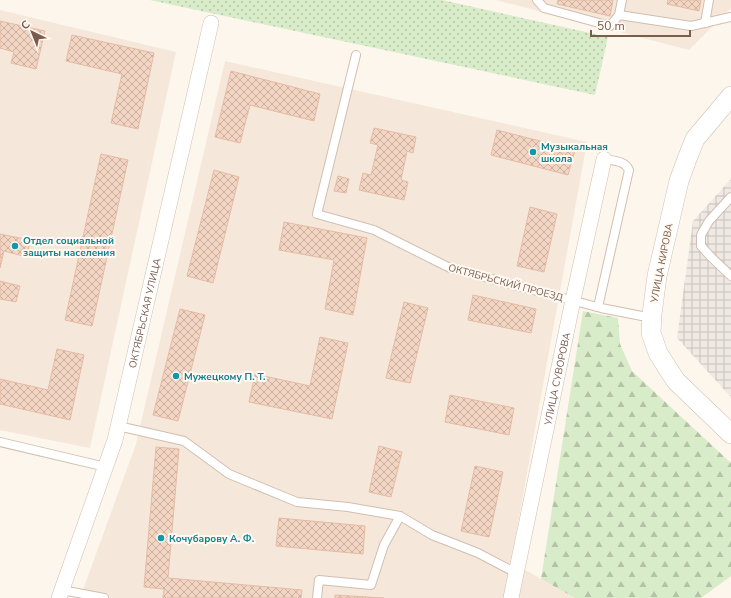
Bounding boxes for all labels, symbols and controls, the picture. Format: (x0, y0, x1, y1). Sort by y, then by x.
north arrow (12, 12, 52, 52)
scale bar (591, 12, 690, 38)
text: С (18, 17, 34, 33)
text: 50 m (597, 18, 625, 34)
place label: Музыкальная школа (541, 140, 608, 166)
marker: Музыкальная школа (528, 147, 538, 157)
street label: УЛИЦА КИРОВА (647, 222, 677, 305)
place label: Отдел социальной защиты населения (23, 234, 115, 260)
marker: Отдел социальной защиты населения (10, 241, 20, 251)
street label: ОКТЯБРЬСКАЯ УЛИЦА (126, 256, 165, 370)
street label: ОКТЯБРЬСКИЙ ПРОЕЗД (447, 261, 565, 305)
street label: УЛИЦА СУВОРОВА (541, 331, 574, 428)
place label: Мужецкому П. Т. (184, 370, 265, 384)
marker: Мужецкому П. Т. (171, 371, 181, 381)
place label: Кочубарову А. Ф. (169, 532, 254, 546)
marker: Кочубарову А. Ф. (156, 533, 166, 543)

